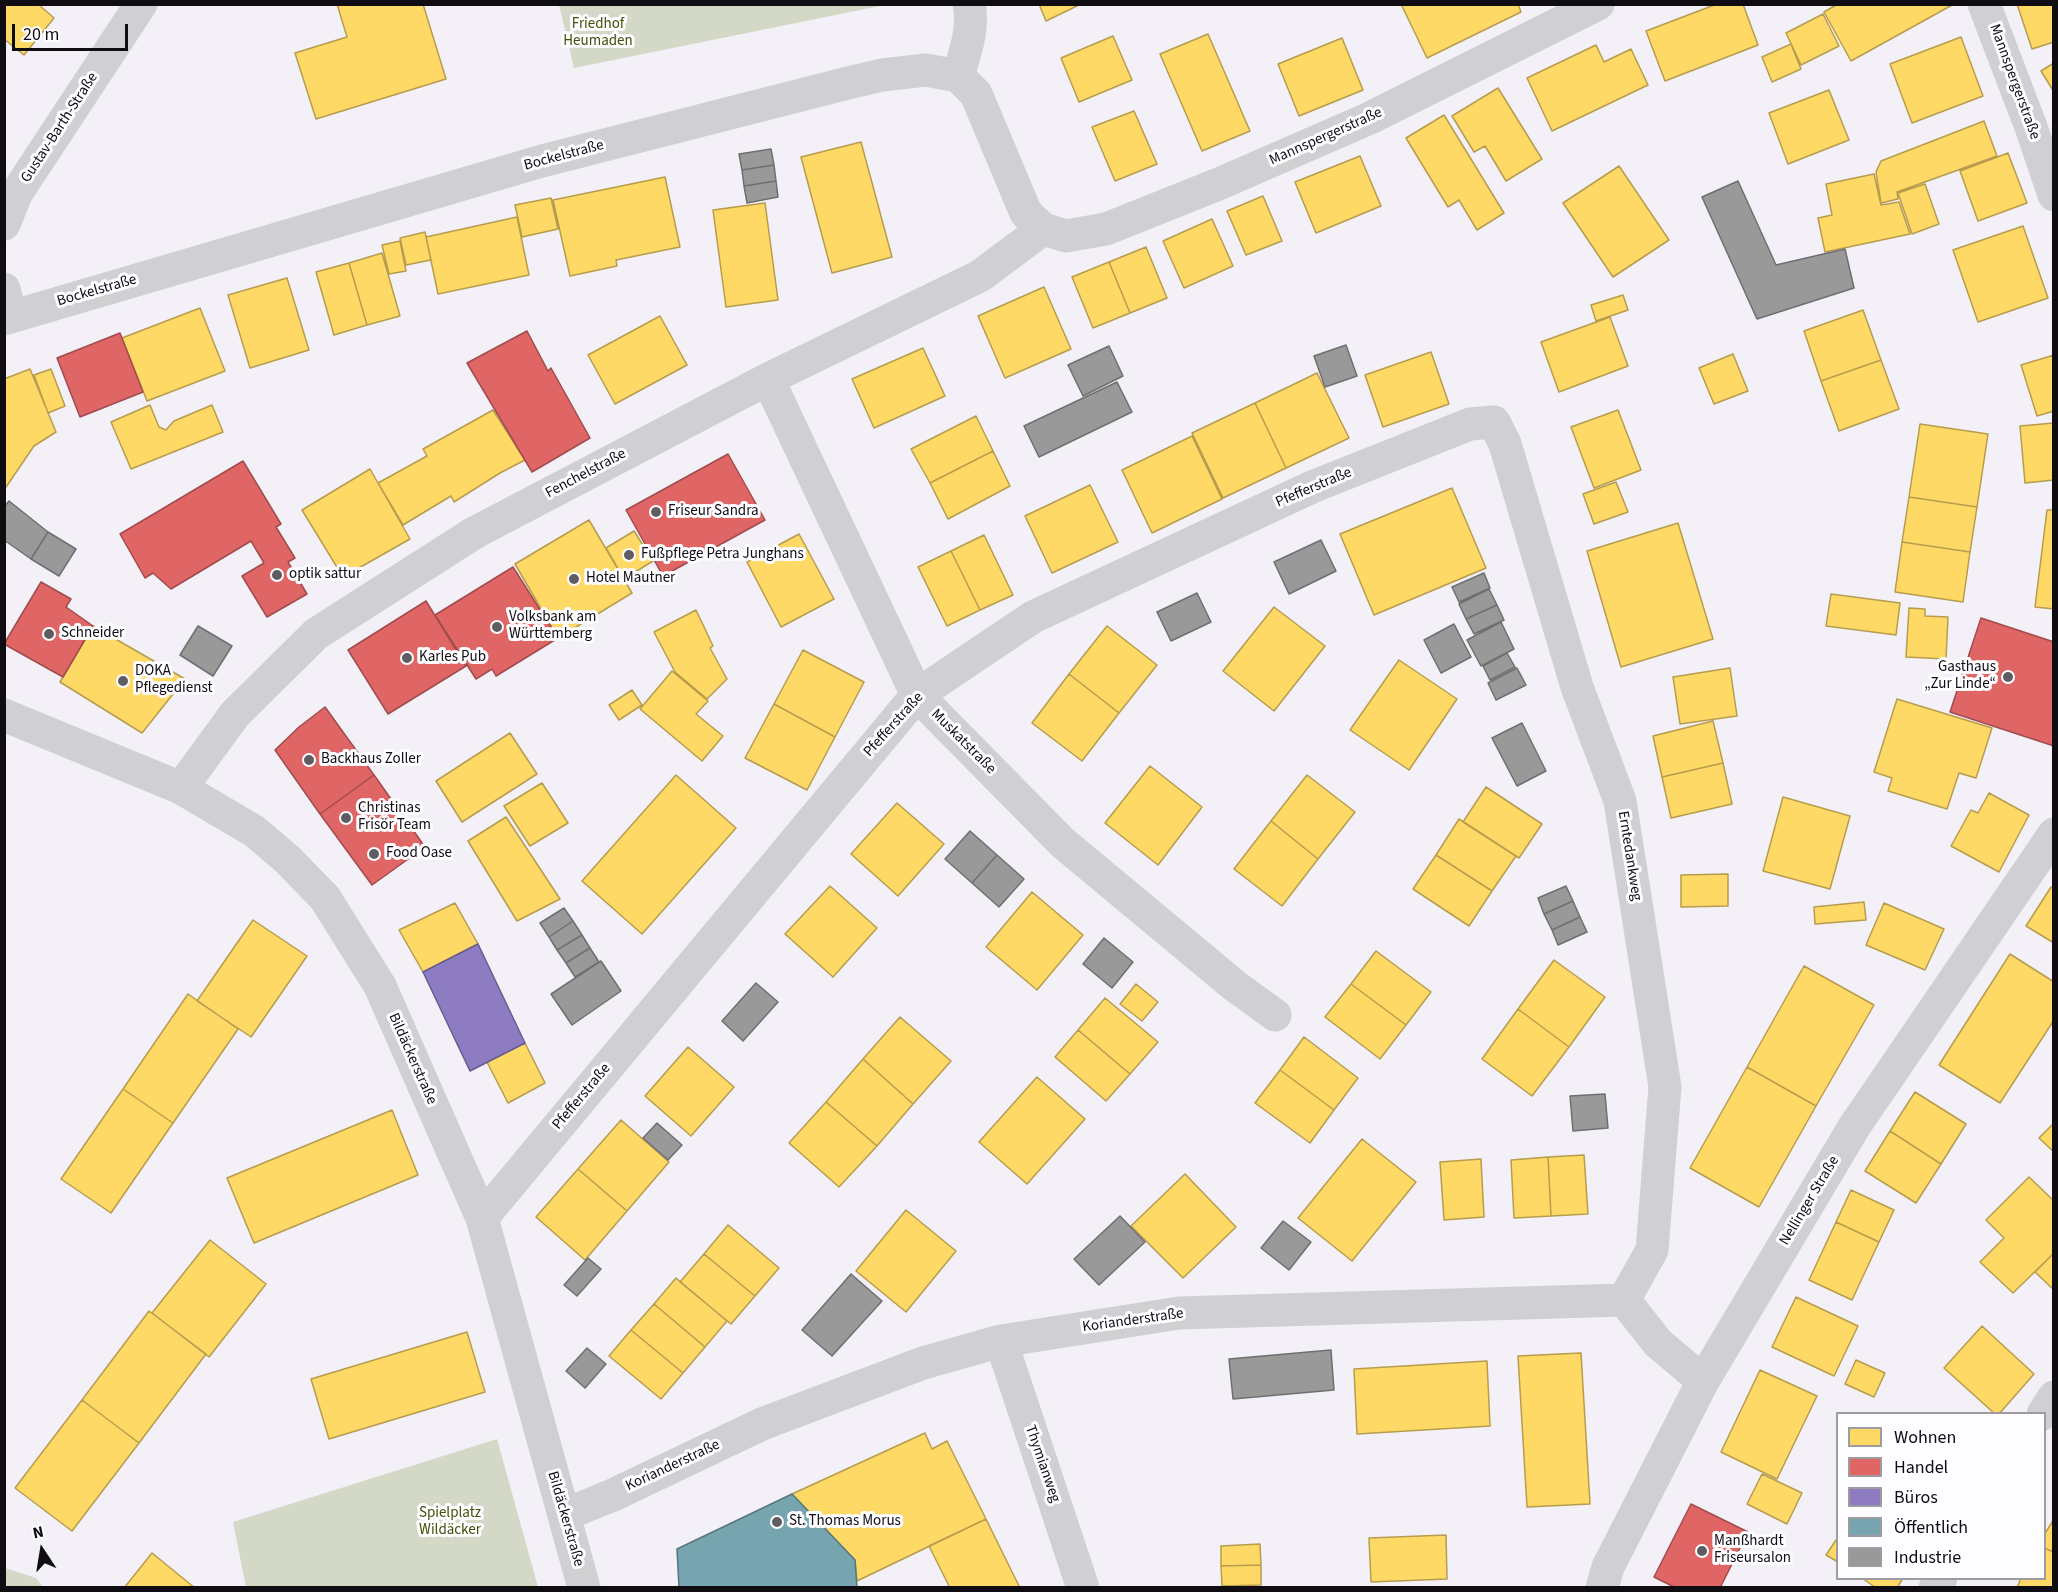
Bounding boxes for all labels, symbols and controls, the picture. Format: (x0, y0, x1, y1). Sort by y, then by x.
scale bar (15, 12, 130, 50)
park label: Friedhof Heumaden (563, 16, 633, 51)
text: 20 m (23, 22, 59, 47)
street label: Mannspergerstraße (1985, 22, 2043, 142)
street label: Gustav-Barth-Straße (18, 70, 102, 186)
street label: Mannspergerstraße (1267, 104, 1385, 170)
street label: Bockelstraße (522, 137, 606, 175)
street label: Bockelstraße (55, 271, 139, 311)
street label: Fenchelstraße (543, 445, 629, 503)
street label: Pfefferstraße (1273, 464, 1355, 512)
place label: Friseur Sandra (668, 503, 759, 521)
marker: Friseur Sandra (649, 505, 663, 519)
place label: Fußpflege Petra Junghans (641, 546, 804, 564)
marker: Fußpflege Petra Junghans (622, 548, 636, 562)
place label: optik sattur (289, 566, 361, 584)
marker: optik sattur (270, 568, 284, 582)
place label: Hotel Mautner (586, 570, 675, 588)
marker: Hotel Mautner (567, 572, 581, 586)
place label: Volksbank am Württemberg (509, 609, 596, 644)
marker: Volksbank am Württemberg (490, 620, 504, 634)
place label: Schneider (61, 625, 124, 643)
marker: Schneider (42, 627, 56, 641)
place label: Karles Pub (419, 649, 486, 667)
marker: Karles Pub (400, 651, 414, 665)
place label: Gasthaus „Zur Linde“ (1924, 659, 1996, 694)
place label: DOKA Pflegedienst (135, 663, 212, 698)
marker: Gasthaus „Zur Linde“ (2001, 670, 2015, 684)
marker: DOKA Pflegedienst (116, 674, 130, 688)
street label: Pfefferstraße (860, 689, 928, 761)
street label: Muskatstraße (927, 706, 999, 778)
place label: Backhaus Zoller (321, 751, 421, 769)
marker: Backhaus Zoller (302, 753, 316, 767)
place label: Christinas Frisör Team (358, 800, 431, 835)
street label: Erntedankweg (1613, 810, 1645, 902)
marker: Christinas Frisör Team (339, 811, 353, 825)
place label: Food Oase (386, 845, 452, 863)
marker: Food Oase (367, 847, 381, 861)
street label: Bildäckerstraße (384, 1010, 440, 1108)
street label: Pfefferstraße (549, 1060, 615, 1134)
street label: Nellinger Straße (1776, 1153, 1844, 1249)
street label: Korianderstraße (1081, 1305, 1185, 1337)
legend (1836, 1412, 2046, 1580)
street label: Thymianweg (1020, 1423, 1064, 1505)
text: Wohnen (1894, 1425, 1956, 1450)
street label: Korianderstraße (623, 1436, 723, 1496)
text: Handel (1894, 1455, 1948, 1480)
street label: Bildäckerstraße (543, 1469, 587, 1569)
text: Büros (1894, 1485, 1938, 1510)
park label: Spielplatz Wildäcker (419, 1505, 481, 1540)
place label: St. Thomas Morus (789, 1513, 901, 1531)
marker: St. Thomas Morus (770, 1515, 784, 1529)
text: Öffentlich (1894, 1515, 1968, 1540)
north arrow (12, 1520, 72, 1580)
text: N (31, 1521, 46, 1544)
place label: Manßhardt Friseursalon (1714, 1533, 1791, 1568)
marker: Manßhardt Friseursalon (1695, 1544, 1709, 1558)
text: Industrie (1894, 1545, 1961, 1570)

